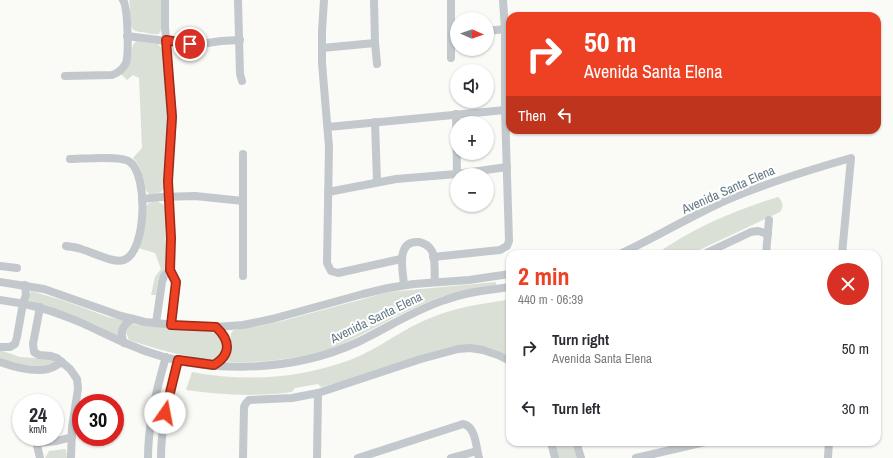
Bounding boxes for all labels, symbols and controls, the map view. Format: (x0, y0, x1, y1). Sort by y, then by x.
north arrow (450, 12, 494, 56)
map controls (450, 12, 494, 212)
text: 50 m (584, 23, 636, 61)
pin (173, 27, 207, 61)
icon: right (518, 28, 570, 80)
icon: arrive (179, 33, 201, 55)
text: Avenida Santa Elena (584, 59, 722, 84)
button: sound (450, 64, 494, 108)
icon: left (554, 104, 576, 126)
text: Then (518, 105, 546, 126)
button: + (450, 116, 494, 160)
street label: Avenida Santa Elena (678, 161, 777, 218)
button: − (450, 168, 494, 212)
text: 2 min (518, 260, 569, 292)
button: close (827, 263, 869, 305)
street label: Avenida Santa Elena (327, 288, 425, 347)
text: 440 m · 06:39 (518, 291, 583, 308)
text: Turn right (552, 329, 609, 350)
icon: right (518, 337, 540, 359)
text: 50 m (842, 338, 869, 359)
text: Avenida Santa Elena (552, 350, 652, 367)
position arrow (144, 392, 186, 434)
speed limit sign: 30 (72, 394, 124, 446)
icon: left (518, 397, 540, 419)
text: Turn left (552, 398, 600, 419)
text: 30 m (842, 398, 869, 419)
text: 24 (29, 401, 47, 428)
text: km/h (29, 423, 47, 436)

